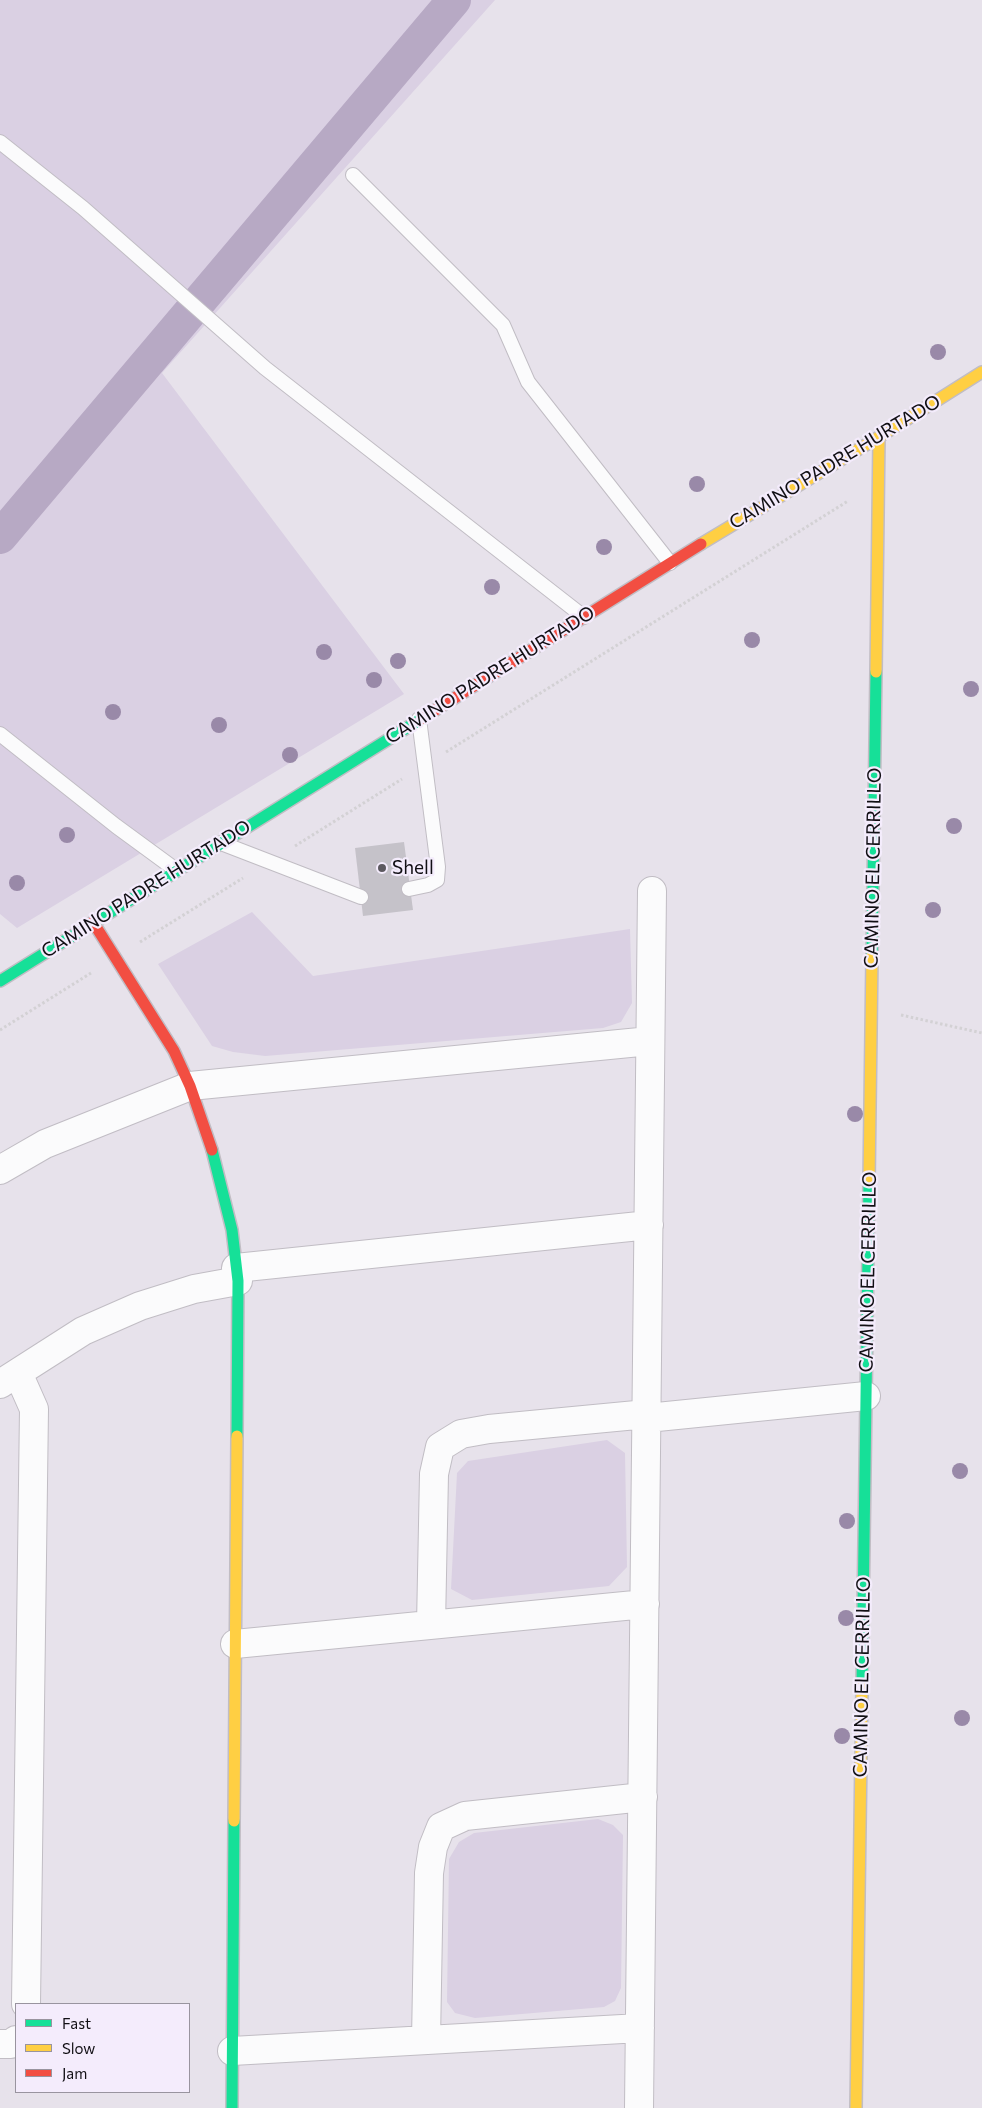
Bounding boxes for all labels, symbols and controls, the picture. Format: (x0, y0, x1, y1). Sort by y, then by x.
street label: CAMINO PADRE HURTADO (725, 390, 945, 534)
street label: CAMINO PADRE HURTADO (381, 601, 599, 749)
street label: CAMINO EL CERRILLO (860, 767, 886, 969)
street label: CAMINO PADRE HURTADO (37, 815, 255, 963)
place label: Shell (392, 857, 434, 879)
marker: Shell (376, 862, 388, 874)
street label: CAMINO EL CERRILLO (855, 1171, 881, 1373)
street label: CAMINO EL CERRILLO (849, 1576, 875, 1778)
legend (15, 2003, 190, 2093)
text: Fast (62, 2014, 91, 2032)
text: Slow (62, 2039, 95, 2057)
text: Jam (62, 2064, 87, 2082)

